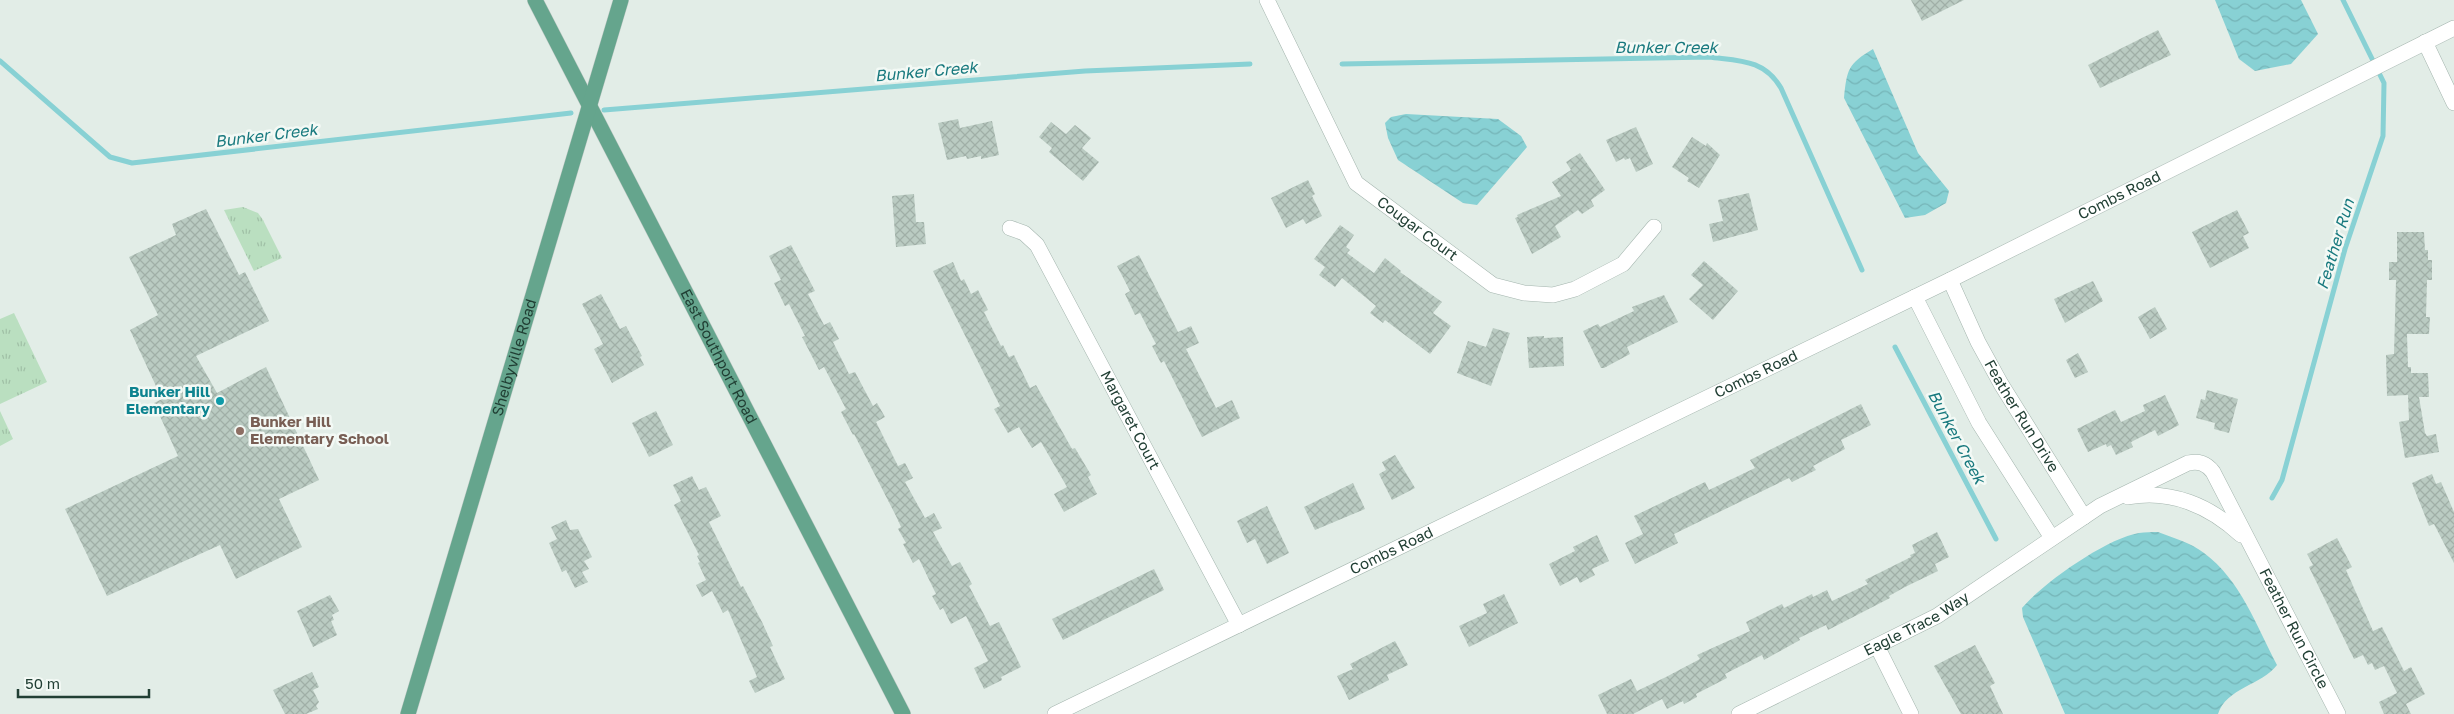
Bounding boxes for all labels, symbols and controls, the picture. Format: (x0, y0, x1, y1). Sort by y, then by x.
water label: Bunker Creek (1614, 37, 1719, 57)
water label: Bunker Creek (874, 56, 980, 85)
water label: Bunker Creek (214, 119, 320, 151)
street label: Combs Road (2075, 166, 2163, 223)
street label: Cougar Court (1374, 192, 1462, 264)
water label: Feather Run (2312, 195, 2359, 292)
street label: East Southport Road (677, 286, 762, 426)
street label: Shelbyville Road (487, 297, 539, 418)
street label: Combs Road (1711, 345, 1800, 401)
street label: Feather Run Drive (1981, 356, 2064, 475)
street label: Margaret Court (1097, 367, 1165, 472)
place label: Bunker Hill Elementary (126, 382, 210, 417)
water label: Bunker Creek (1924, 387, 1991, 489)
marker: Bunker Hill Elementary (214, 395, 226, 407)
place label: Bunker Hill Elementary School (250, 412, 389, 447)
marker: Bunker Hill Elementary School (234, 425, 246, 437)
street label: Combs Road (1347, 522, 1436, 578)
street label: Feather Run Circle (2256, 565, 2333, 692)
street label: Eagle Trace Way (1860, 587, 1972, 659)
scale bar (18, 666, 149, 698)
text: 50 m (25, 674, 60, 692)

